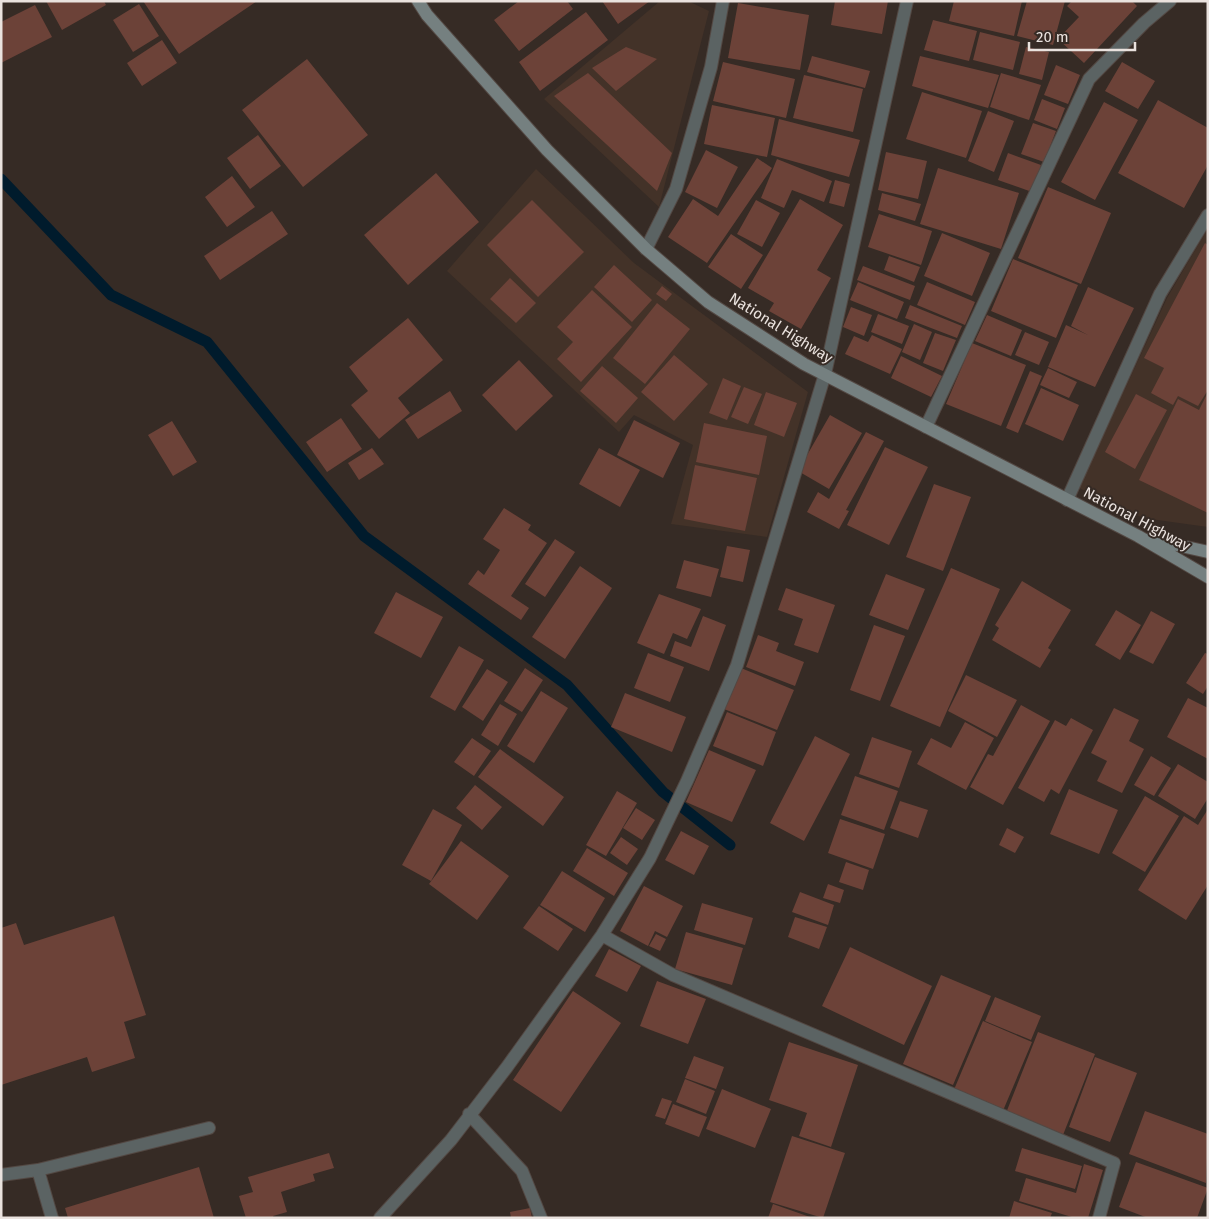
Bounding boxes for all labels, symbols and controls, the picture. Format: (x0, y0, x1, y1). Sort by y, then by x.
scale bar (1029, 20, 1135, 52)
text: 20 m (1036, 28, 1069, 46)
street label: National Highway (726, 289, 837, 367)
street label: National Highway (1080, 483, 1194, 555)

